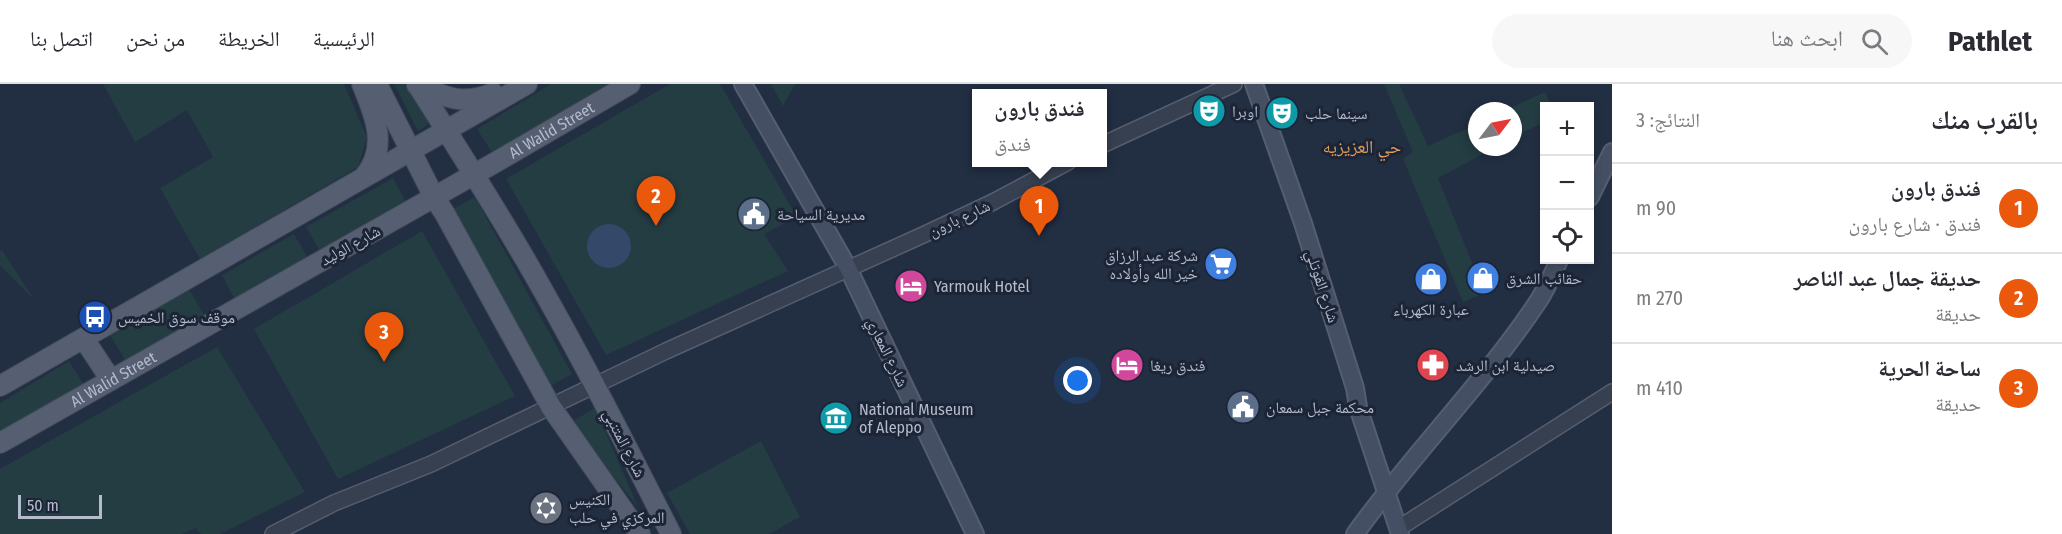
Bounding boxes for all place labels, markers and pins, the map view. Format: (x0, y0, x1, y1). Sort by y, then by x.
theatre icon: اوبرا (1191, 93, 1227, 129)
theatre icon: سينما حلب (1264, 95, 1300, 131)
place label: اوبرا (1232, 102, 1258, 121)
place label: سينما حلب (1305, 104, 1368, 123)
pin: 2 (636, 176, 676, 226)
pin: 1 (1020, 186, 1058, 236)
public building icon: مديرية السياحة (736, 196, 772, 232)
place label: مديرية السياحة (777, 205, 865, 224)
place label: شركة عبد الرزاق خير الله وأولاده (1105, 246, 1198, 283)
supermarket icon: شركة عبد الرزاق خير الله وأولاده (1203, 246, 1239, 282)
shop icon: حقائب الشرق (1465, 260, 1501, 296)
shop icon: عبارة الكهرباء (1413, 261, 1449, 297)
hotel icon: Yarmouk Hotel (893, 268, 929, 304)
place label: حقائب الشرق (1506, 269, 1582, 289)
place label: Yarmouk Hotel (934, 277, 1030, 296)
bus stop icon: موقف سوق الخميس (77, 299, 113, 335)
place label: عبارة الكهرباء (1393, 300, 1469, 319)
place label: موقف سوق الخميس (118, 308, 235, 328)
pin: 3 (364, 312, 404, 362)
hotel icon: فندق ريغا (1109, 347, 1145, 383)
pharmacy icon: صيدلية ابن الرشد (1415, 347, 1451, 383)
place label: فندق ريغا (1150, 356, 1205, 376)
place label: صيدلية ابن الرشد (1456, 356, 1555, 376)
public building icon: محكمة جبل سمعان (1225, 389, 1261, 425)
place label: محكمة جبل سمعان (1266, 398, 1374, 418)
museum icon: National Museum of Aleppo (818, 400, 854, 436)
place label: National Museum of Aleppo (859, 400, 973, 437)
synagogue icon: الكنيس المركزي في حلب (528, 490, 564, 526)
place label: الكنيس المركزي في حلب (569, 490, 665, 530)

